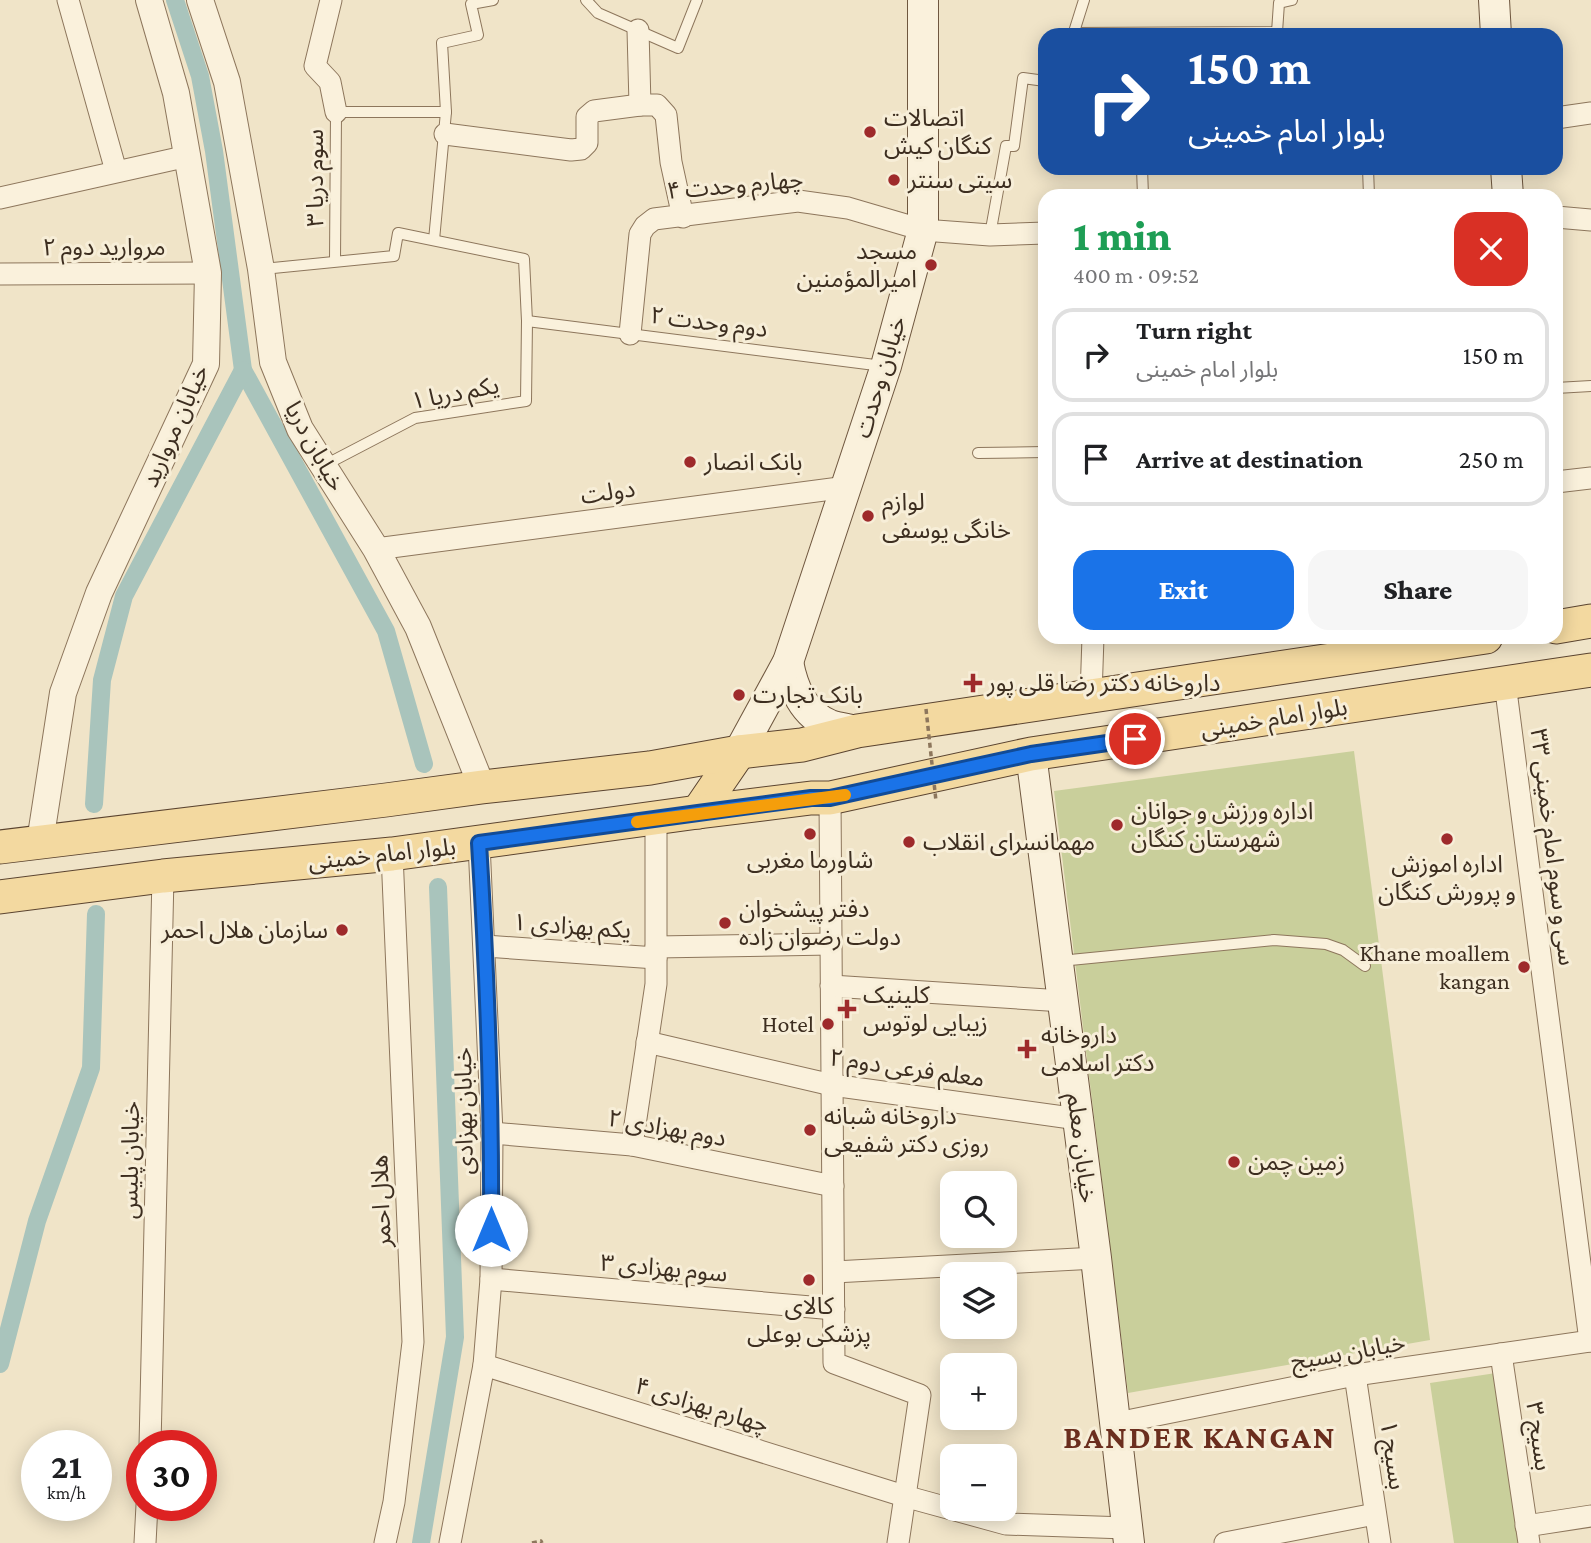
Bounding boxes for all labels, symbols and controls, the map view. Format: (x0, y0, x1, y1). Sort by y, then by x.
text: 150 m (1188, 40, 1311, 95)
icon: right (1073, 56, 1164, 147)
place label: اتصالات کنگان کیش (884, 104, 993, 160)
text: بلوار امام خمینی (1188, 113, 1386, 149)
marker: اتصالات کنگان کیش (862, 124, 878, 140)
street label: سوم دریا ۳ (301, 129, 333, 227)
street label: چهارم وحدت ۴ (666, 165, 805, 209)
place label: سیتی سنتر (907, 166, 1012, 194)
marker: سیتی سنتر (886, 172, 902, 188)
text: 1 min (1073, 212, 1171, 259)
button: close (1454, 212, 1528, 286)
street label: مروارید دوم ۲ (42, 233, 166, 265)
place label: مسجد امیرالمؤمنین (796, 237, 917, 293)
marker: مسجد امیرالمؤمنین (923, 257, 939, 273)
text: 400 m · 09:52 (1073, 262, 1199, 288)
street label: دوم وحدت ۲ (648, 301, 769, 347)
street label: خیابان وحدت (848, 313, 912, 441)
text: Turn right (1136, 316, 1252, 345)
icon: right (1077, 336, 1115, 374)
text: 150 m (1463, 341, 1524, 370)
text: بلوار امام خمینی (1136, 356, 1278, 382)
street label: خیابان مروارید (136, 360, 214, 492)
street label: یکم دریا ۱ (409, 371, 502, 418)
street label: خیابان دریا (279, 396, 351, 496)
icon: arrive (1077, 440, 1115, 478)
text: Arrive at destination (1136, 445, 1363, 474)
text: 250 m (1459, 445, 1524, 474)
place label: بانک انصار (703, 448, 803, 476)
marker: بانک انصار (682, 454, 698, 470)
street label: دولت (579, 474, 637, 510)
place label: لوازم خانگی یوسفی (882, 488, 1011, 544)
marker: لوازم خانگی یوسفی (860, 508, 876, 524)
button: Exit (1073, 550, 1294, 630)
button: Share (1308, 550, 1528, 630)
place label: داروخانه دکتر رضا قلی پور (986, 669, 1220, 698)
marker: داروخانه دکتر رضا قلی پور (965, 675, 981, 691)
place label: بانک تجارت (753, 681, 863, 709)
marker: بانک تجارت (731, 687, 747, 703)
street label: بلوار امام خمینی (1199, 693, 1350, 747)
pin (1105, 709, 1165, 769)
icon: arrive (1116, 720, 1154, 758)
street label: سی و سوم امام خمینی ۳۳ (1521, 727, 1581, 968)
place label: اداره ورزش و جوانان شهرستان کنگان (1131, 797, 1313, 853)
marker: اداره ورزش و جوانان شهرستان کنگان (1109, 817, 1125, 833)
marker: شاورما مغربی (802, 826, 818, 842)
place label: مهمانسرای انقلاب (923, 828, 1095, 856)
marker: اداره اموزش و پرورش کنگان (1439, 831, 1455, 847)
street label: بلوار امام خمینی (307, 832, 458, 880)
marker: مهمانسرای انقلاب (901, 834, 917, 850)
place label: شاورما مغربی (747, 846, 873, 874)
place label: اداره اموزش و پرورش کنگان (1378, 850, 1516, 907)
place label: دفتر پیشخوان دولت رضوان زاده (739, 895, 901, 951)
street label: یکم بهزادی ۱ (512, 908, 632, 947)
marker: دفتر پیشخوان دولت رضوان زاده (717, 915, 733, 931)
place label: سازمان هلال احمر (160, 916, 328, 944)
marker: سازمان هلال احمر (334, 922, 350, 938)
place label: Khane moallem kangan (1360, 939, 1510, 994)
marker: Khane moallem kangan (1516, 959, 1532, 975)
place label: کلینیک زیبایی لوتوس (863, 981, 988, 1037)
marker: کلینیک زیبایی لوتوس (837, 999, 857, 1019)
place label: Hotel (762, 1010, 814, 1037)
marker: Hotel (820, 1016, 836, 1032)
place label: داروخانه دکتر اسلامی (1041, 1021, 1154, 1077)
marker: داروخانه دکتر اسلامی (1019, 1041, 1035, 1057)
street label: معلم فرعی دوم ۲ (827, 1043, 986, 1097)
street label: خیابان بهزادی (449, 1047, 479, 1175)
street label: خیابان معلم (1058, 1092, 1103, 1205)
street label: خیابان پلیس (115, 1101, 146, 1219)
place label: داروخانه شبانه روزی دکتر شفیعی (824, 1102, 989, 1158)
street label: دوم بهزادی ۲ (605, 1104, 728, 1156)
marker: داروخانه شبانه روزی دکتر شفیعی (802, 1122, 818, 1138)
place label: زمین چمن (1248, 1148, 1345, 1177)
street label: هلال احمر (365, 1154, 397, 1249)
marker: زمین چمن (1226, 1154, 1242, 1170)
map controls (940, 1171, 1017, 1521)
button: search (940, 1171, 1017, 1248)
position arrow (454, 1193, 528, 1267)
street label: سوم بهزادی ۳ (599, 1248, 729, 1291)
button: layers (940, 1262, 1017, 1339)
marker: کالای پزشکی بوعلی (801, 1272, 817, 1288)
place label: کالای پزشکی بوعلی (747, 1292, 871, 1349)
street label: خیابان بسیج (1289, 1328, 1408, 1379)
button: + (940, 1353, 1017, 1430)
street label: چهارم بهزادی ۴ (631, 1371, 772, 1442)
street label: بسیج ۳ (1517, 1400, 1558, 1473)
district label: BANDER KANGAN (1063, 1419, 1337, 1455)
street label: بسیج ۱ (1371, 1419, 1412, 1492)
speed limit sign: 30 (126, 1430, 217, 1521)
button: − (940, 1444, 1017, 1521)
text: 21 (51, 1447, 82, 1486)
text: km/h (47, 1483, 86, 1503)

